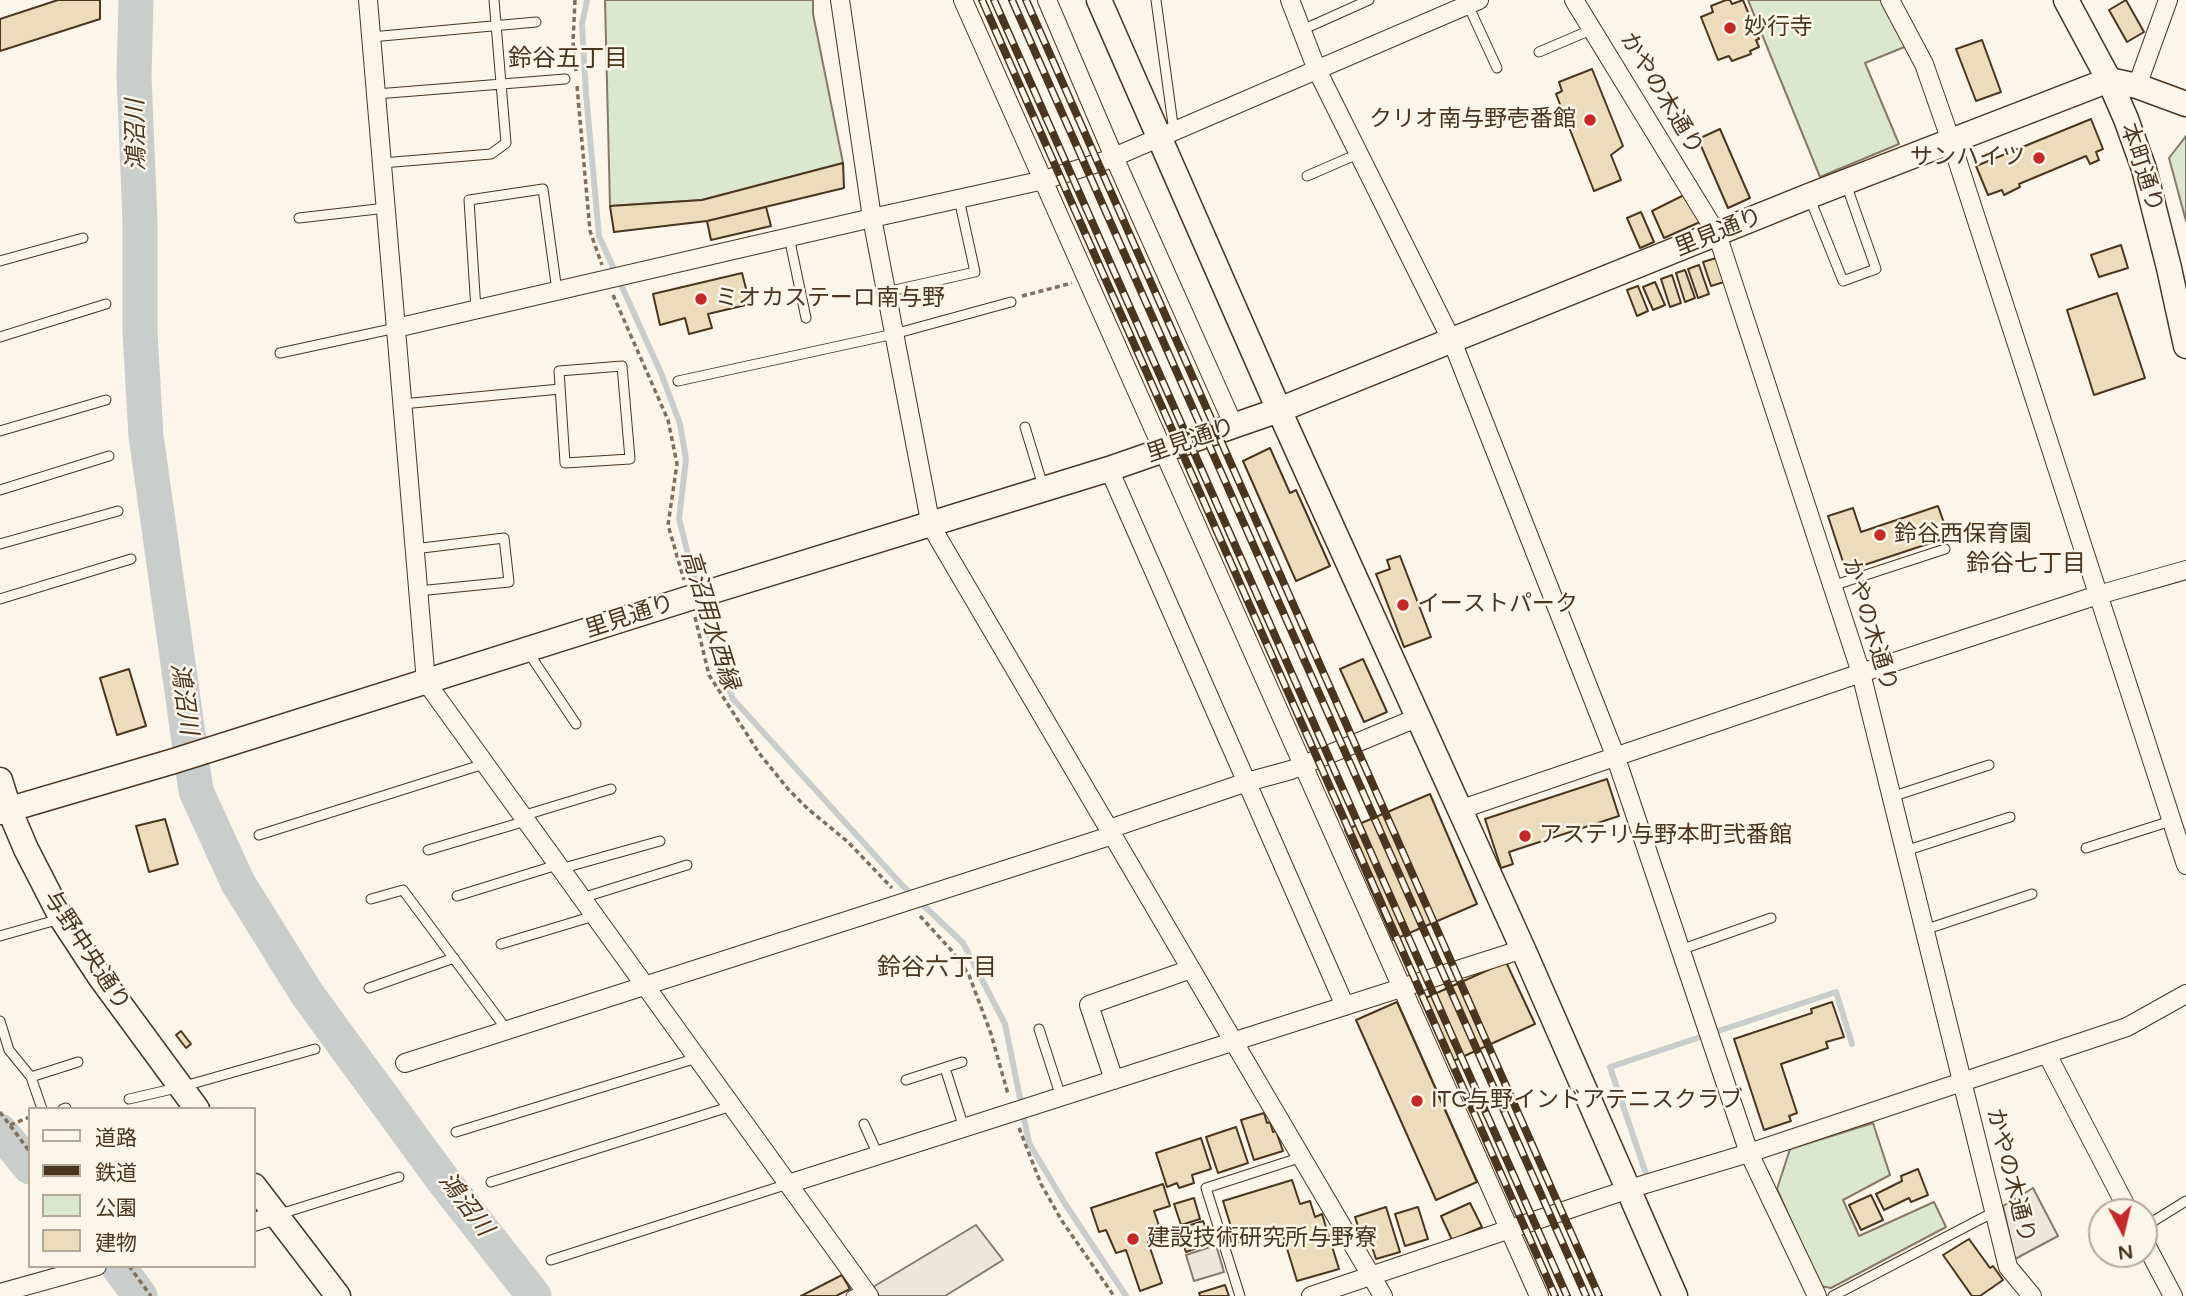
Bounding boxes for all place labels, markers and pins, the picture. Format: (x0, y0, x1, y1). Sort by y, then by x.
place label: 妙行寺 (1744, 14, 1813, 42)
marker: 妙行寺 (1722, 20, 1738, 36)
place label: クリオ南与野壱番館 (1369, 106, 1576, 134)
marker: クリオ南与野壱番館 (1582, 112, 1598, 128)
place label: サンハイツ (1910, 144, 2025, 172)
marker: サンハイツ (2031, 150, 2047, 166)
place label: ミオカステーロ南与野 (715, 285, 945, 313)
marker: ミオカステーロ南与野 (693, 291, 709, 307)
place label: 鈴谷西保育園 (1894, 521, 2032, 549)
marker: 鈴谷西保育園 (1872, 527, 1888, 543)
place label: イーストパーク (1417, 591, 1578, 619)
marker: イーストパーク (1395, 597, 1411, 613)
place label: アステリ与野本町弐番館 (1539, 822, 1792, 850)
marker: アステリ与野本町弐番館 (1517, 828, 1533, 844)
place label: ITC与野インドアテニスクラブ (1431, 1087, 1743, 1115)
marker: ITC与野インドアテニスクラブ (1409, 1093, 1425, 1109)
place label: 建設技術研究所与野寮 (1147, 1225, 1377, 1253)
marker: 建設技術研究所与野寮 (1125, 1231, 1141, 1247)

